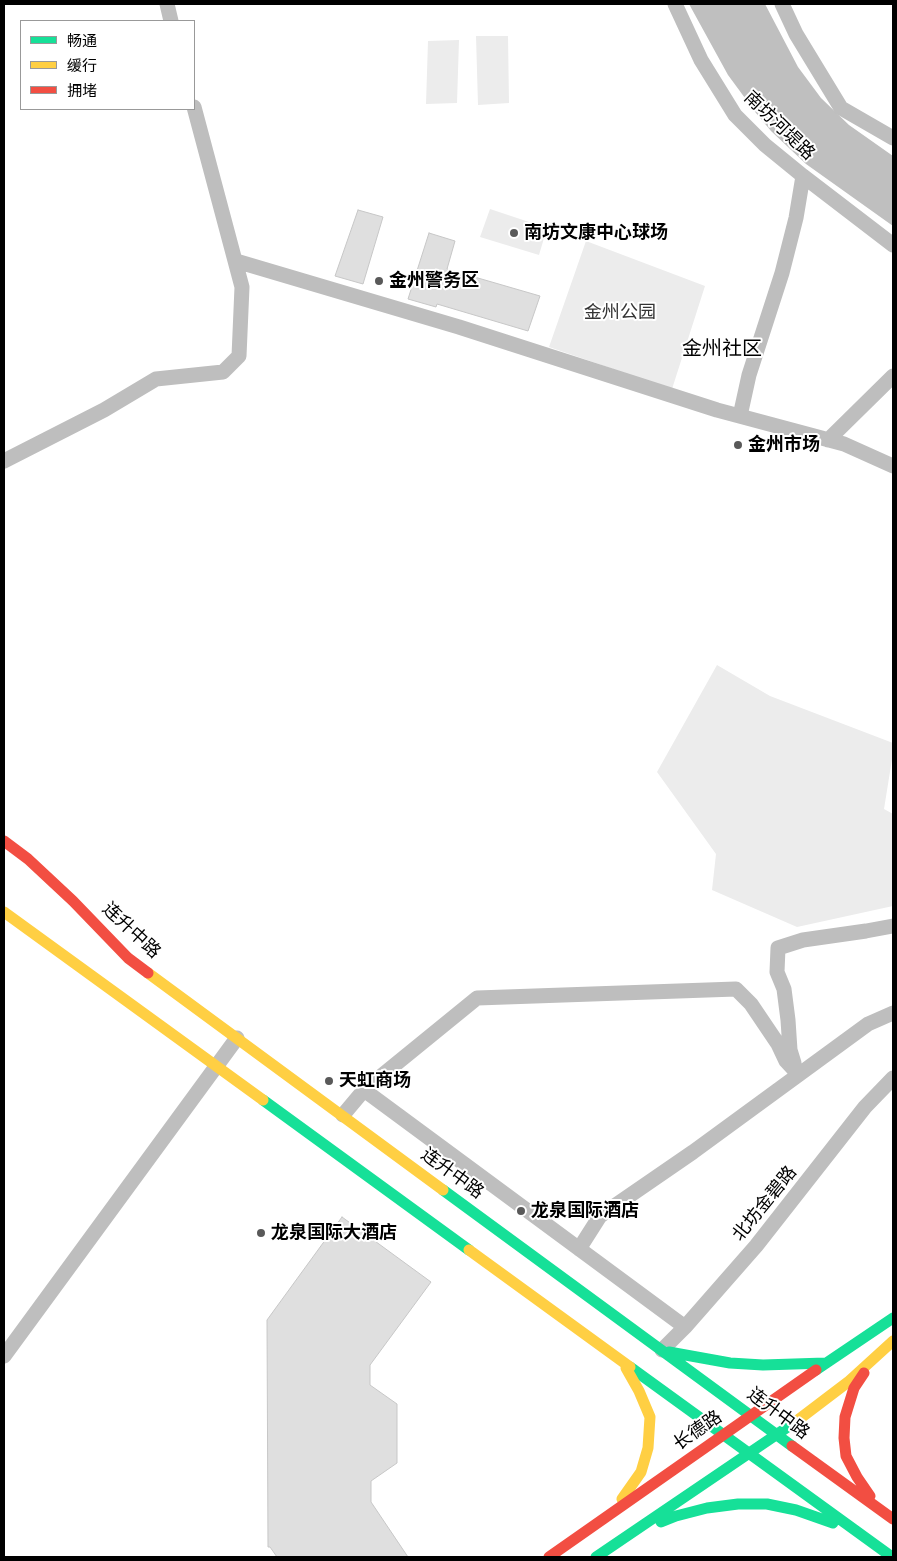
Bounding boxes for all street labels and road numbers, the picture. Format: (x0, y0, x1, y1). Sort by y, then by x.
street label: 南坊河堤路 (739, 87, 819, 165)
street label: 连升中路 (97, 899, 165, 963)
street label: 连升中路 (417, 1144, 487, 1204)
street label: 北坊金碧路 (728, 1162, 802, 1246)
street label: 连升中路 (743, 1384, 813, 1444)
street label: 长德路 (670, 1407, 726, 1455)

